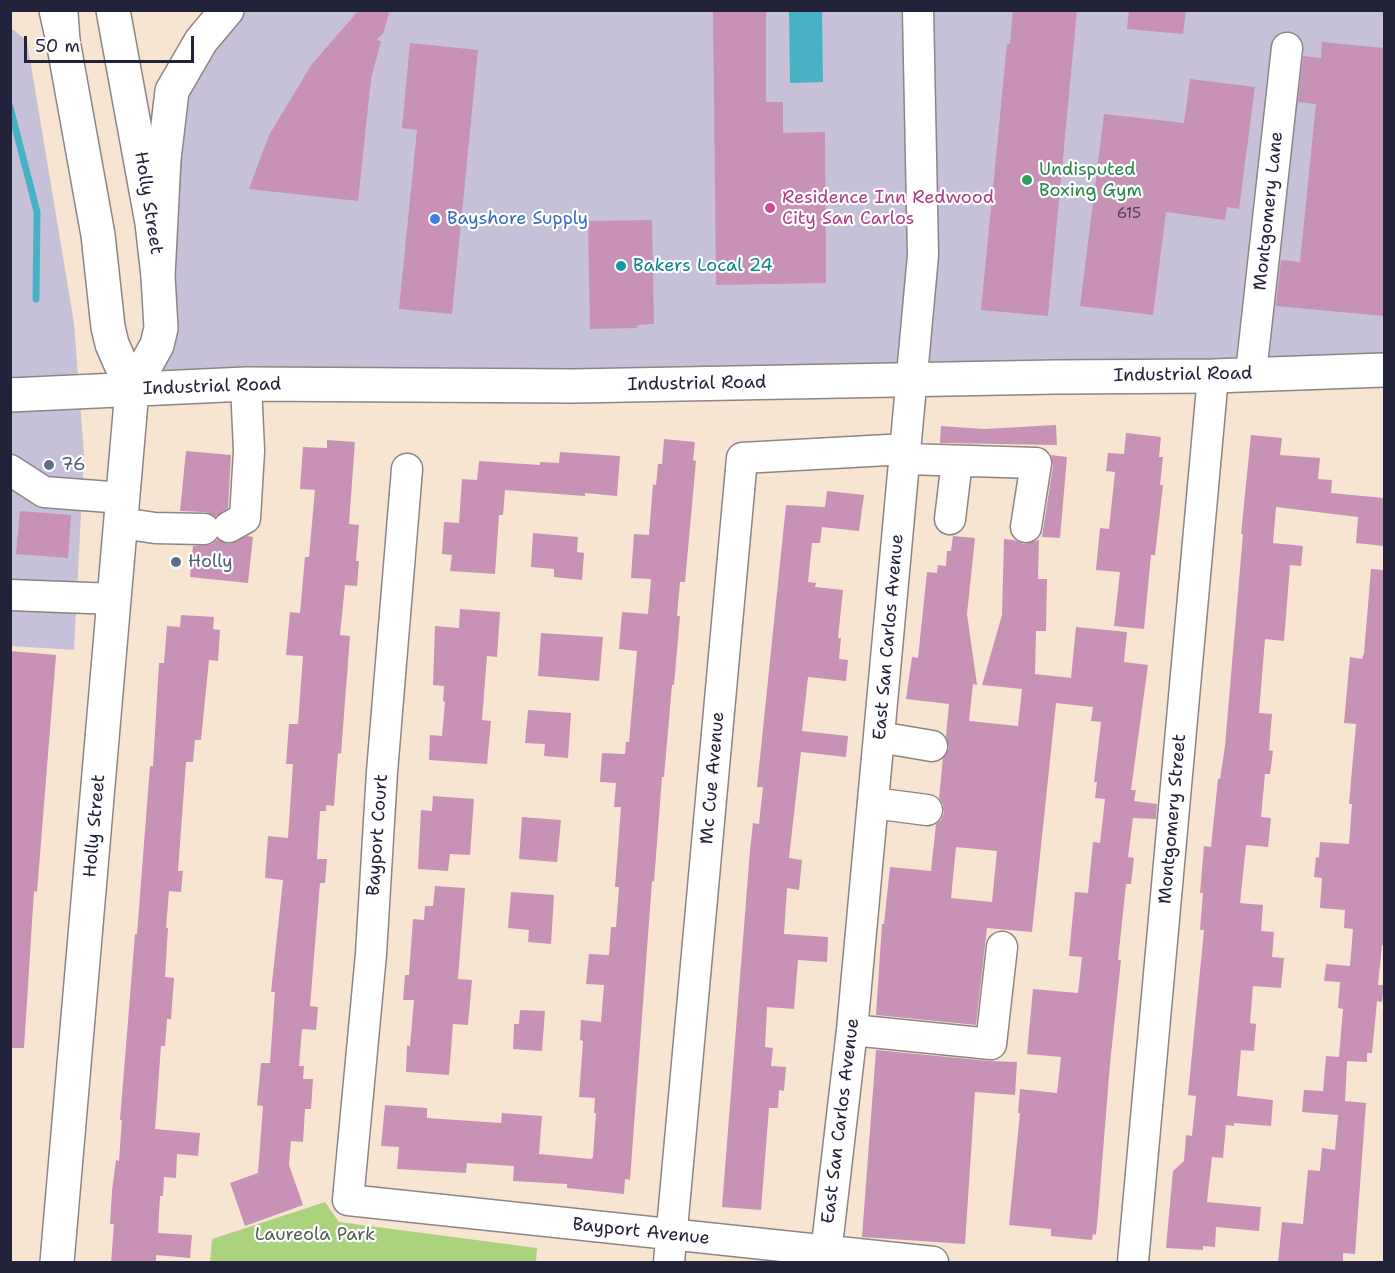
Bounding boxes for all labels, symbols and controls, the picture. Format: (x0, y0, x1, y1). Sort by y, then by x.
scale bar (27, 24, 196, 62)
text: 50 m (35, 34, 80, 58)
street label: Montgomery Lane (1250, 130, 1288, 292)
street label: Holly Street (129, 150, 167, 256)
place label: Undisputed Boxing Gym (1039, 159, 1142, 201)
marker: Undisputed Boxing Gym (1020, 173, 1034, 187)
place label: Residence Inn Redwood City San Carlos (782, 187, 994, 230)
marker: Residence Inn Redwood City San Carlos (763, 201, 777, 215)
house number: 615 (1117, 205, 1141, 223)
place label: Bayshore Supply (447, 208, 588, 230)
marker: Bayshore Supply (428, 212, 442, 226)
place label: Bakers Local 24 (633, 255, 773, 277)
marker: Bakers Local 24 (614, 259, 628, 273)
street label: Industrial Road (1114, 363, 1252, 387)
street label: Industrial Road (628, 372, 766, 396)
street label: Industrial Road (142, 374, 282, 400)
place label: 76 (61, 454, 85, 476)
marker: 76 (42, 458, 56, 472)
street label: East San Carlos Avenue (869, 533, 909, 741)
place label: Holly (188, 551, 233, 573)
marker: Holly (169, 555, 183, 569)
street label: Mc Cue Avenue (696, 711, 730, 845)
street label: Montgomery Street (1155, 733, 1191, 905)
street label: Holly Street (80, 773, 110, 879)
street label: Bayport Court (363, 773, 393, 897)
street label: East San Carlos Avenue (818, 1017, 864, 1225)
street label: Bayport Avenue (571, 1214, 711, 1250)
park label: Laureola Park (255, 1224, 375, 1246)

